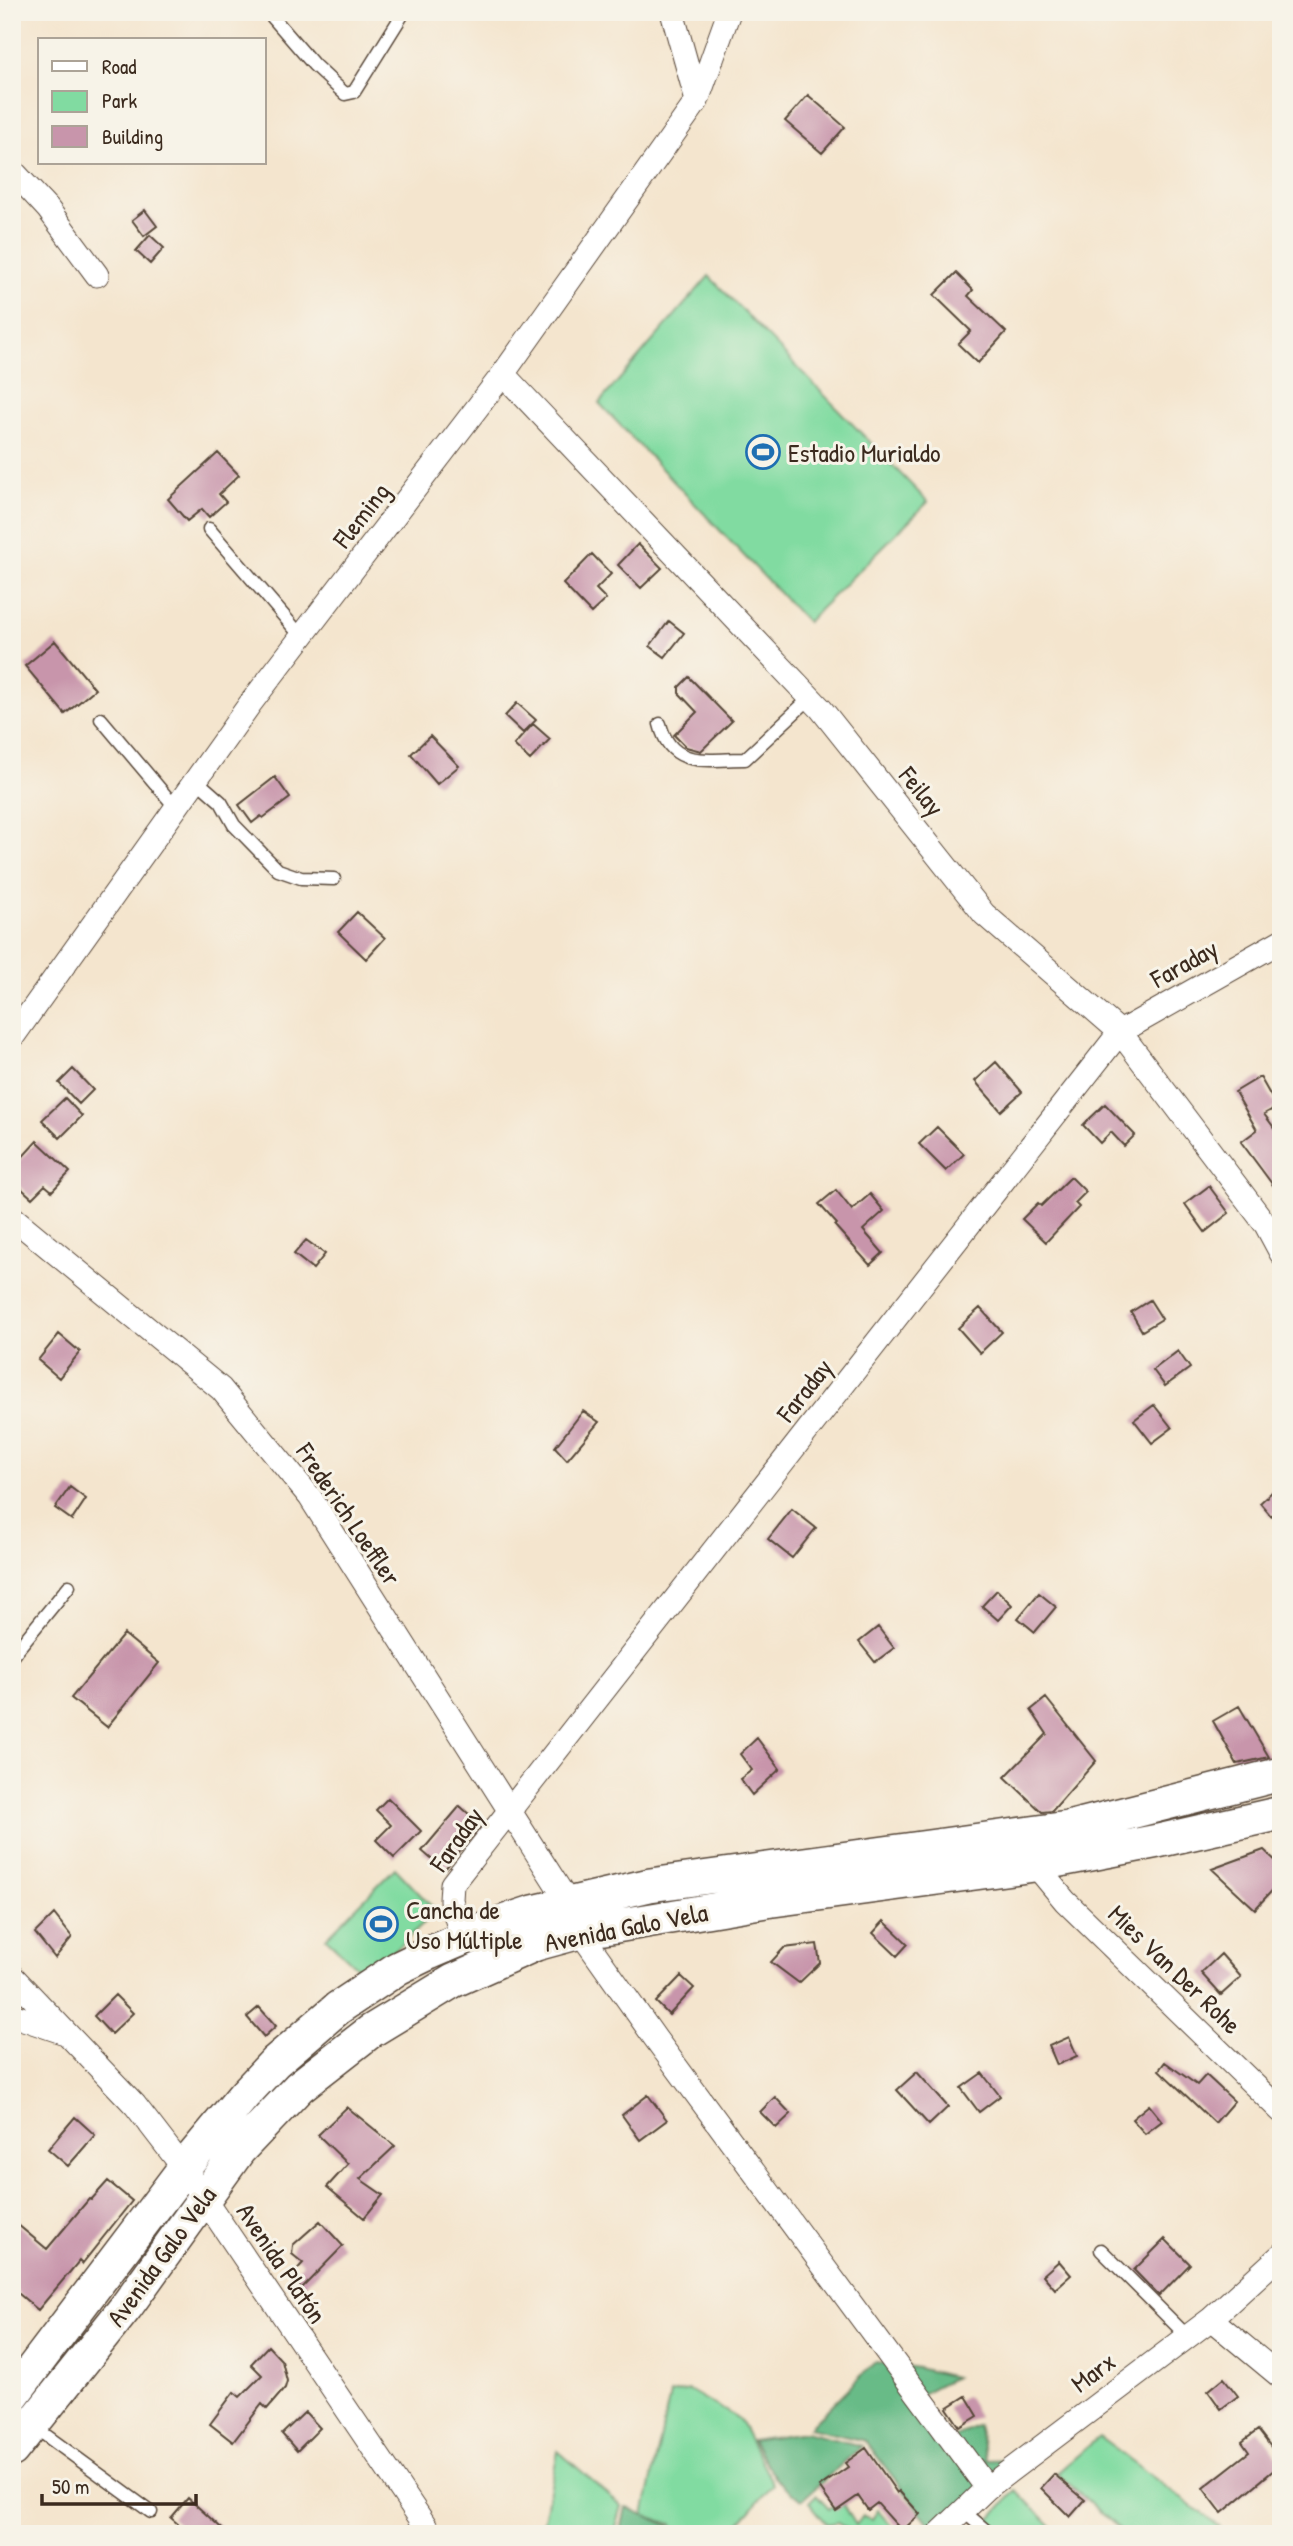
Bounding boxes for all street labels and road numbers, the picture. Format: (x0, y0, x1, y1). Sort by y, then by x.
street label: Fleming (324, 475, 398, 556)
street label: Feilay (891, 758, 953, 823)
street label: Faraday (1143, 930, 1224, 996)
street label: Faraday (768, 1351, 840, 1430)
street label: Frederich Loeffler (288, 1435, 410, 1592)
street label: Faraday (421, 1800, 491, 1879)
street label: Avenida Galo Vela (541, 1894, 711, 1960)
street label: Mies Van Der Rohe (1101, 1897, 1249, 2041)
street label: Avenida Galo Vela (98, 2179, 224, 2333)
street label: Avenida Platón (229, 2196, 335, 2330)
street label: Marx (1064, 2344, 1122, 2400)

